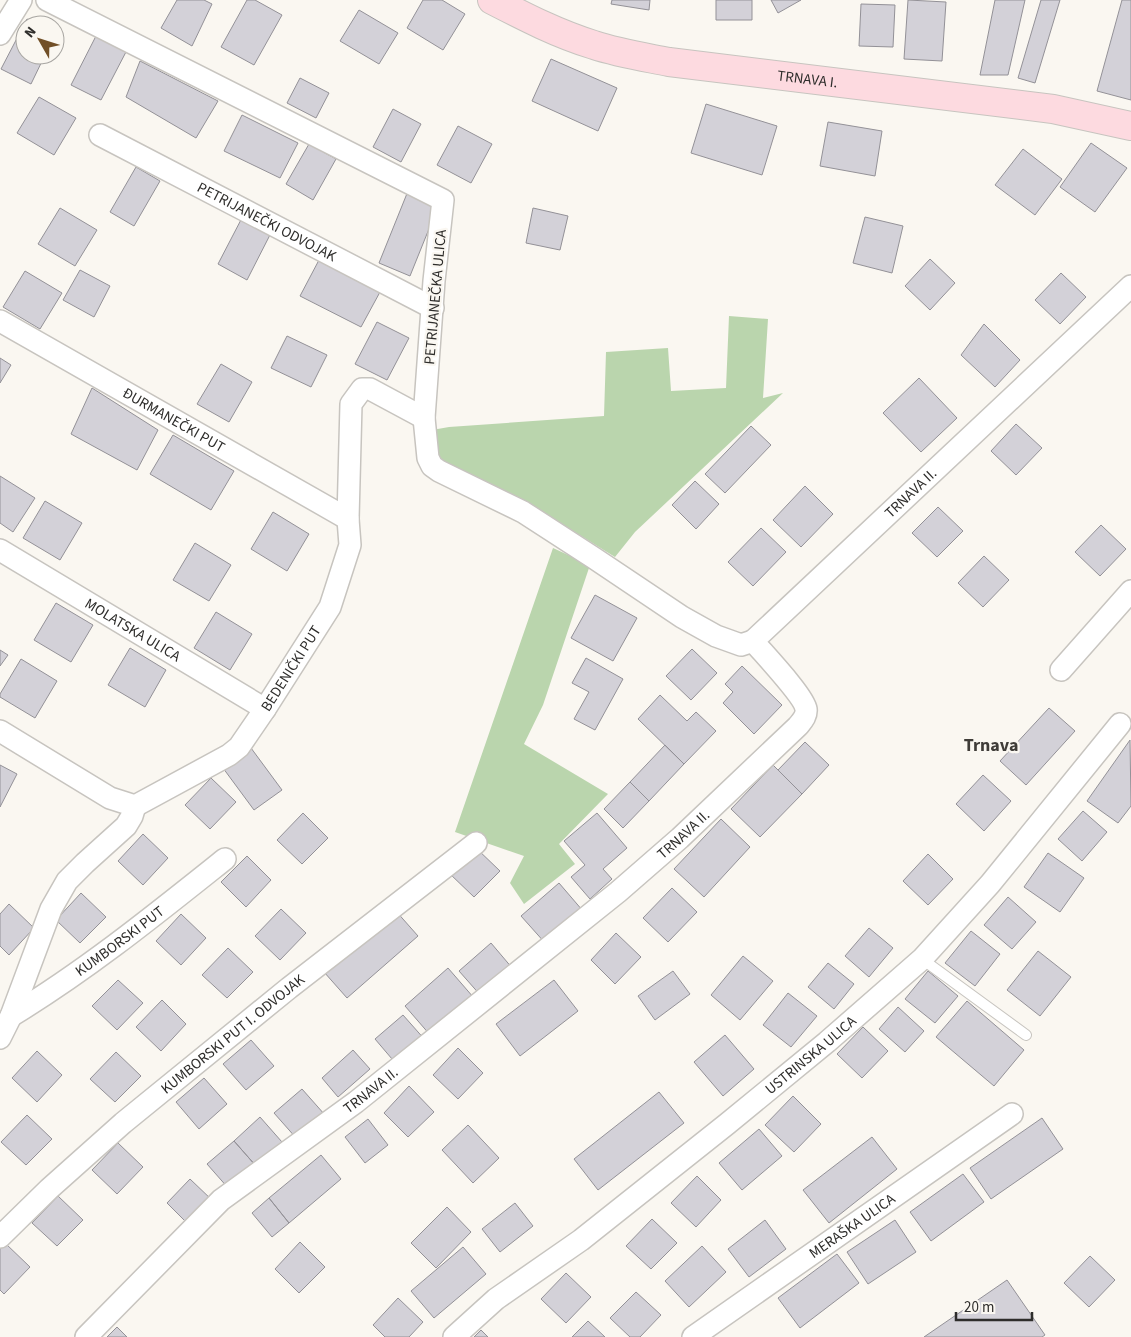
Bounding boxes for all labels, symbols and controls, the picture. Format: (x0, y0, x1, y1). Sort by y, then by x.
north arrow (15, 15, 65, 65)
text: N (20, 23, 41, 42)
street label: TRNAVA I. (776, 65, 839, 94)
street label: PETRIJANEČKI ODVOJAK (193, 177, 340, 267)
street label: PETRIJANEČKA ULICA (419, 228, 452, 366)
street label: ĐURMANEČKI PUT (118, 383, 229, 458)
street label: TRNAVA II. (880, 464, 942, 523)
street label: MOLATSKA ULICA (81, 593, 185, 668)
street label: BEDENIČKI PUT (256, 622, 326, 716)
district label: Trnava (964, 733, 1018, 758)
street label: TRNAVA II. (653, 805, 715, 864)
street label: KUMBORSKI PUT (71, 901, 169, 982)
street label: KUMBORSKI PUT I. ODVOJAK (157, 969, 310, 1099)
street label: USTRINSKA ULICA (761, 1011, 862, 1100)
street label: TRNAVA II. (339, 1062, 403, 1119)
street label: MERAŠKA ULICA (805, 1188, 900, 1264)
scale bar (956, 1290, 1032, 1322)
text: 20 m (964, 1297, 994, 1318)

